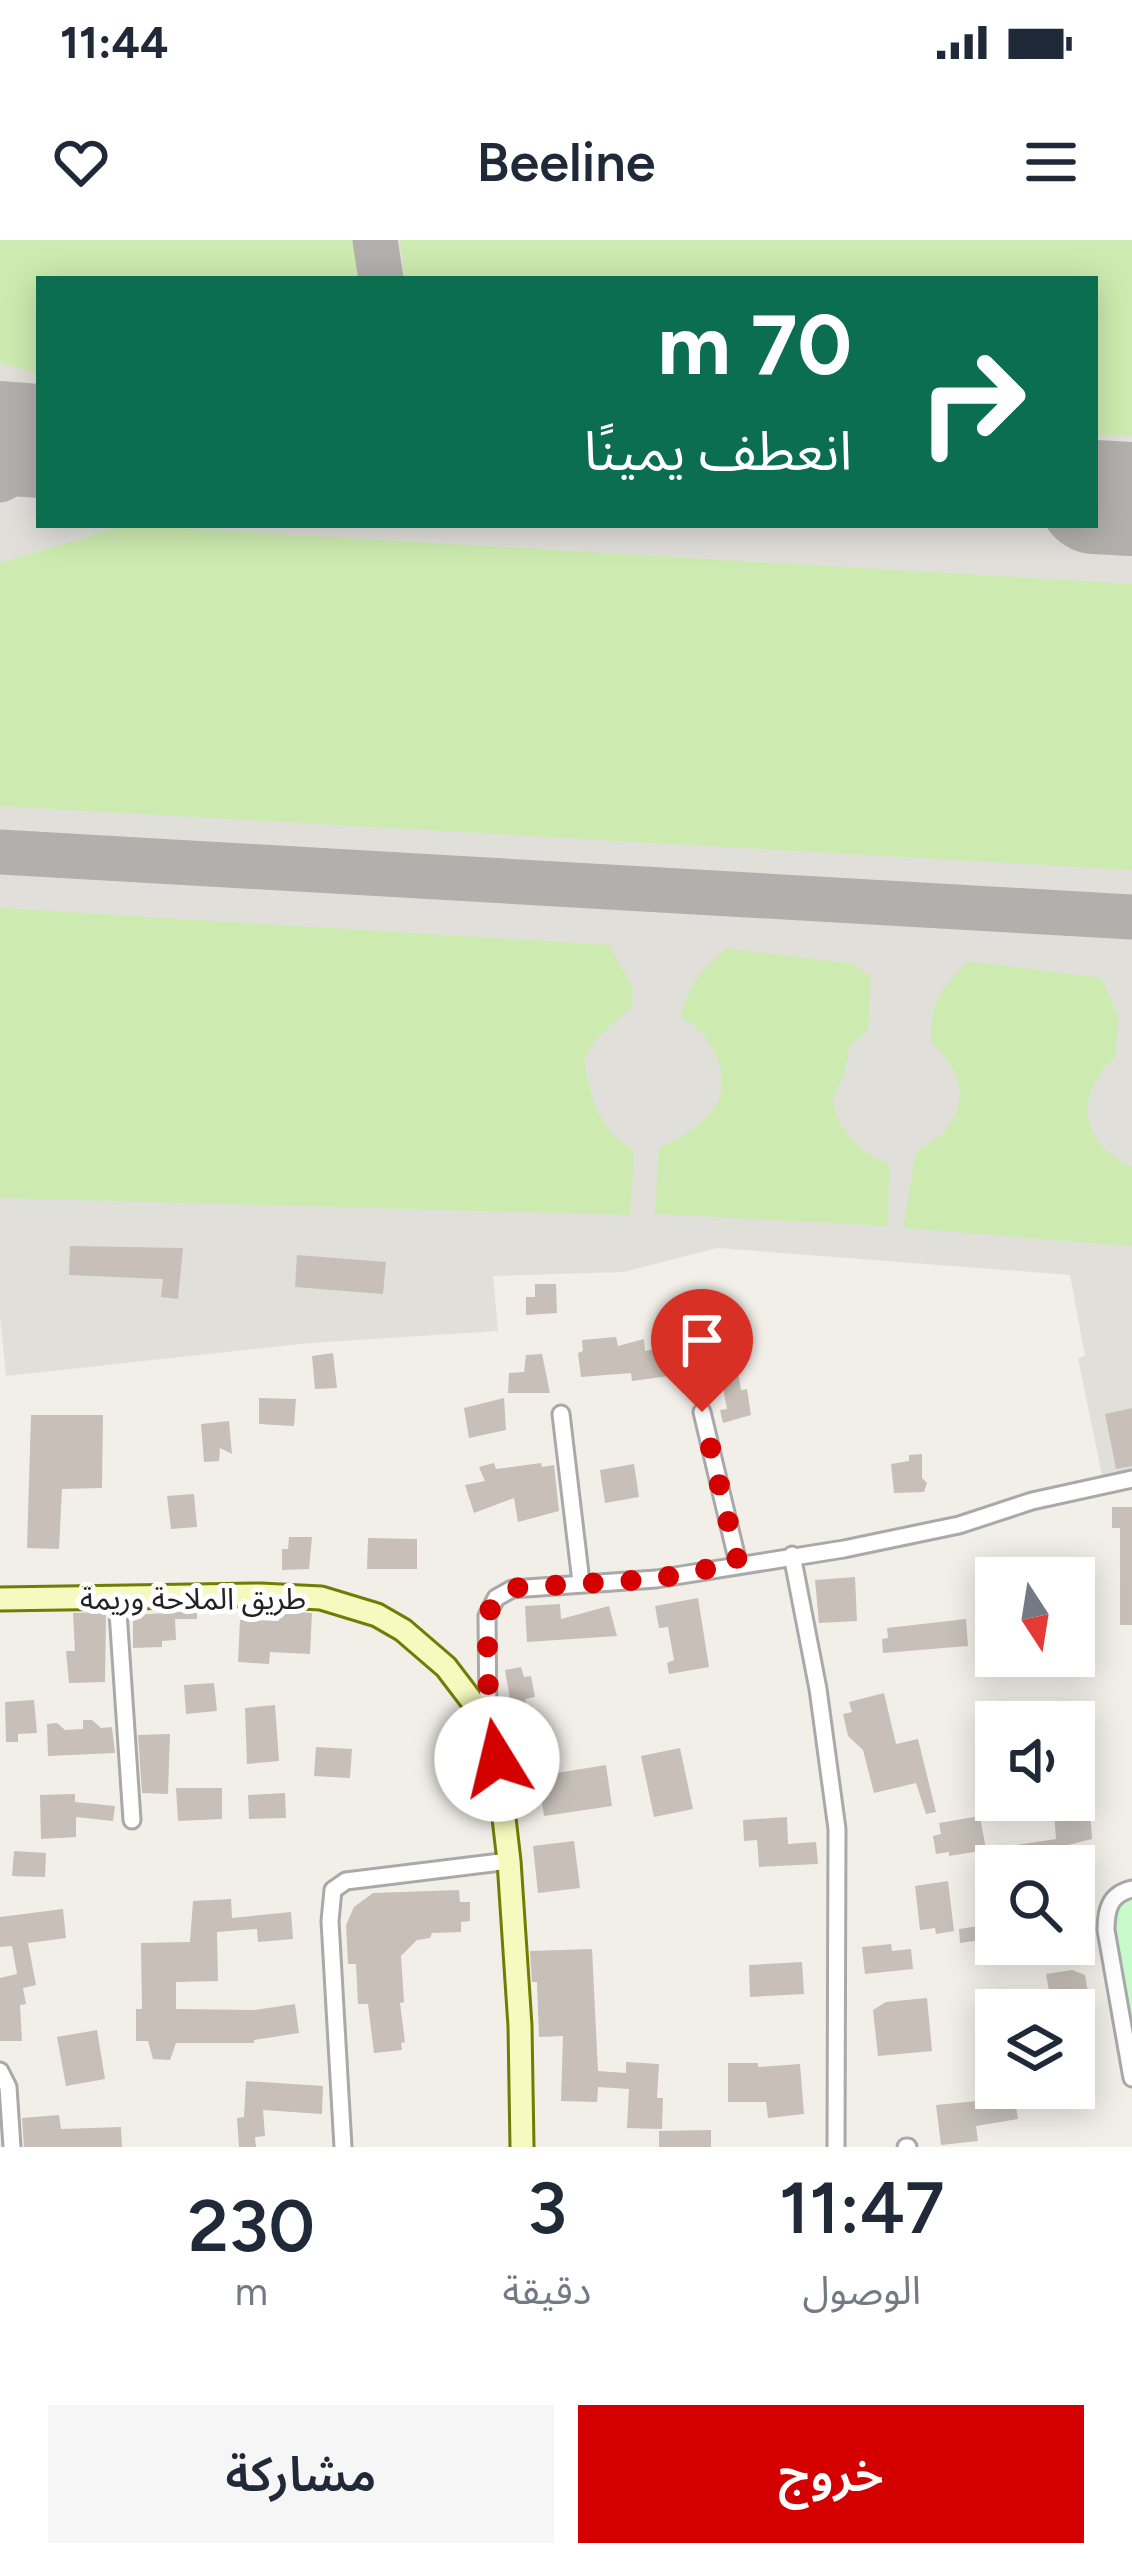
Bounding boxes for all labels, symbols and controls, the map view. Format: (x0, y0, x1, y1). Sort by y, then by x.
text: 11:44 (60, 15, 169, 69)
icon: heart (48, 129, 114, 195)
icon: menu (1018, 129, 1084, 195)
text: Beeline (477, 130, 656, 195)
text: 70 m (658, 294, 852, 395)
icon: right (894, 324, 1050, 480)
text: انعطف يمينًا (584, 419, 852, 484)
pin (651, 1289, 753, 1412)
icon: arrive (669, 1307, 735, 1373)
north arrow (975, 1557, 1095, 1677)
map controls (975, 1557, 1095, 2109)
street label: طريق الملاحة وريمة (80, 1580, 306, 1617)
position arrow (434, 1696, 560, 1822)
button: sound (975, 1701, 1095, 1821)
button: search (975, 1845, 1095, 1965)
button: layers (975, 1989, 1095, 2109)
text: 3 (527, 2165, 567, 2251)
text: 11:47 (779, 2165, 944, 2251)
text: 230 (188, 2183, 315, 2269)
text: دقيقة (503, 2267, 591, 2314)
text: الوصول (802, 2267, 921, 2314)
text: m (235, 2268, 268, 2315)
button: مشاركة (48, 2405, 554, 2543)
button: خروج (578, 2405, 1084, 2543)

